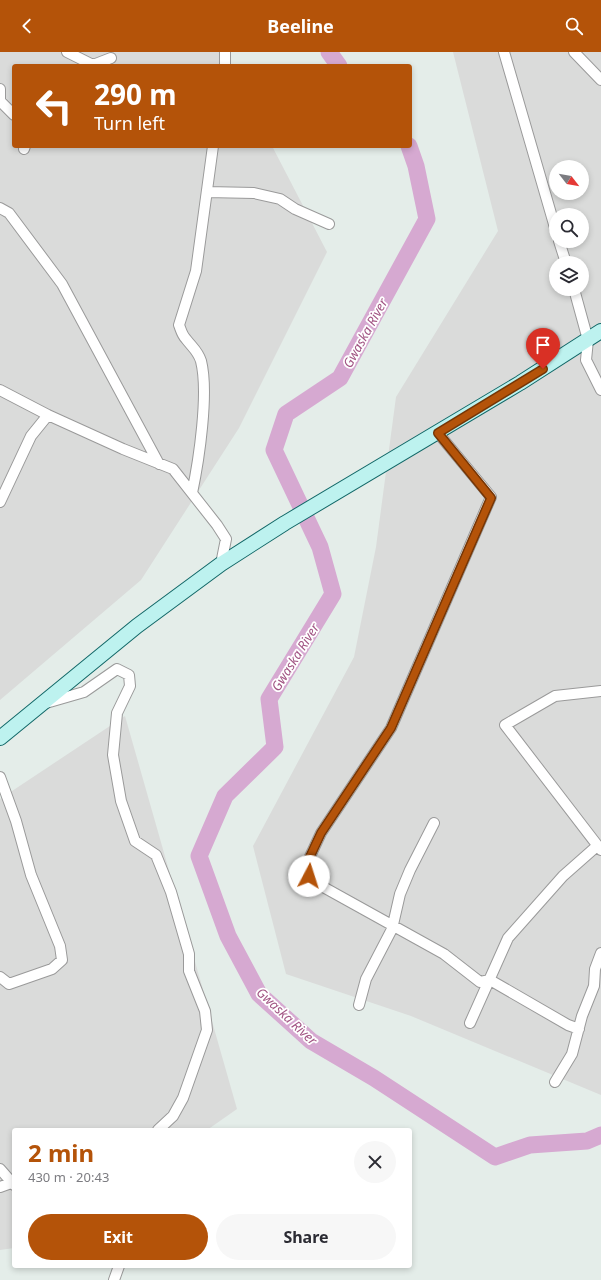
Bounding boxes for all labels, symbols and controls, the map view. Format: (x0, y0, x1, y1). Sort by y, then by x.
text: Beeline (267, 14, 334, 38)
icon: back (16, 15, 38, 37)
icon: search (563, 15, 585, 37)
text: 290 m (94, 75, 177, 113)
icon: left (28, 80, 80, 132)
text: Turn left (94, 111, 165, 135)
north arrow (549, 160, 589, 200)
map controls (549, 160, 589, 296)
button: search (549, 208, 589, 248)
button: layers (549, 256, 589, 296)
water label: Gwaska River (338, 294, 392, 371)
pin (526, 328, 560, 369)
icon: arrive (532, 334, 554, 356)
water label: Gwaska River (267, 619, 323, 694)
position arrow (288, 855, 330, 897)
water label: Gwaska River (253, 983, 322, 1049)
text: 2 min (28, 1136, 94, 1169)
button: close (354, 1141, 396, 1183)
text: 430 m · 20:43 (28, 1168, 109, 1186)
button: Exit (28, 1214, 208, 1260)
button: Share (216, 1214, 396, 1260)

